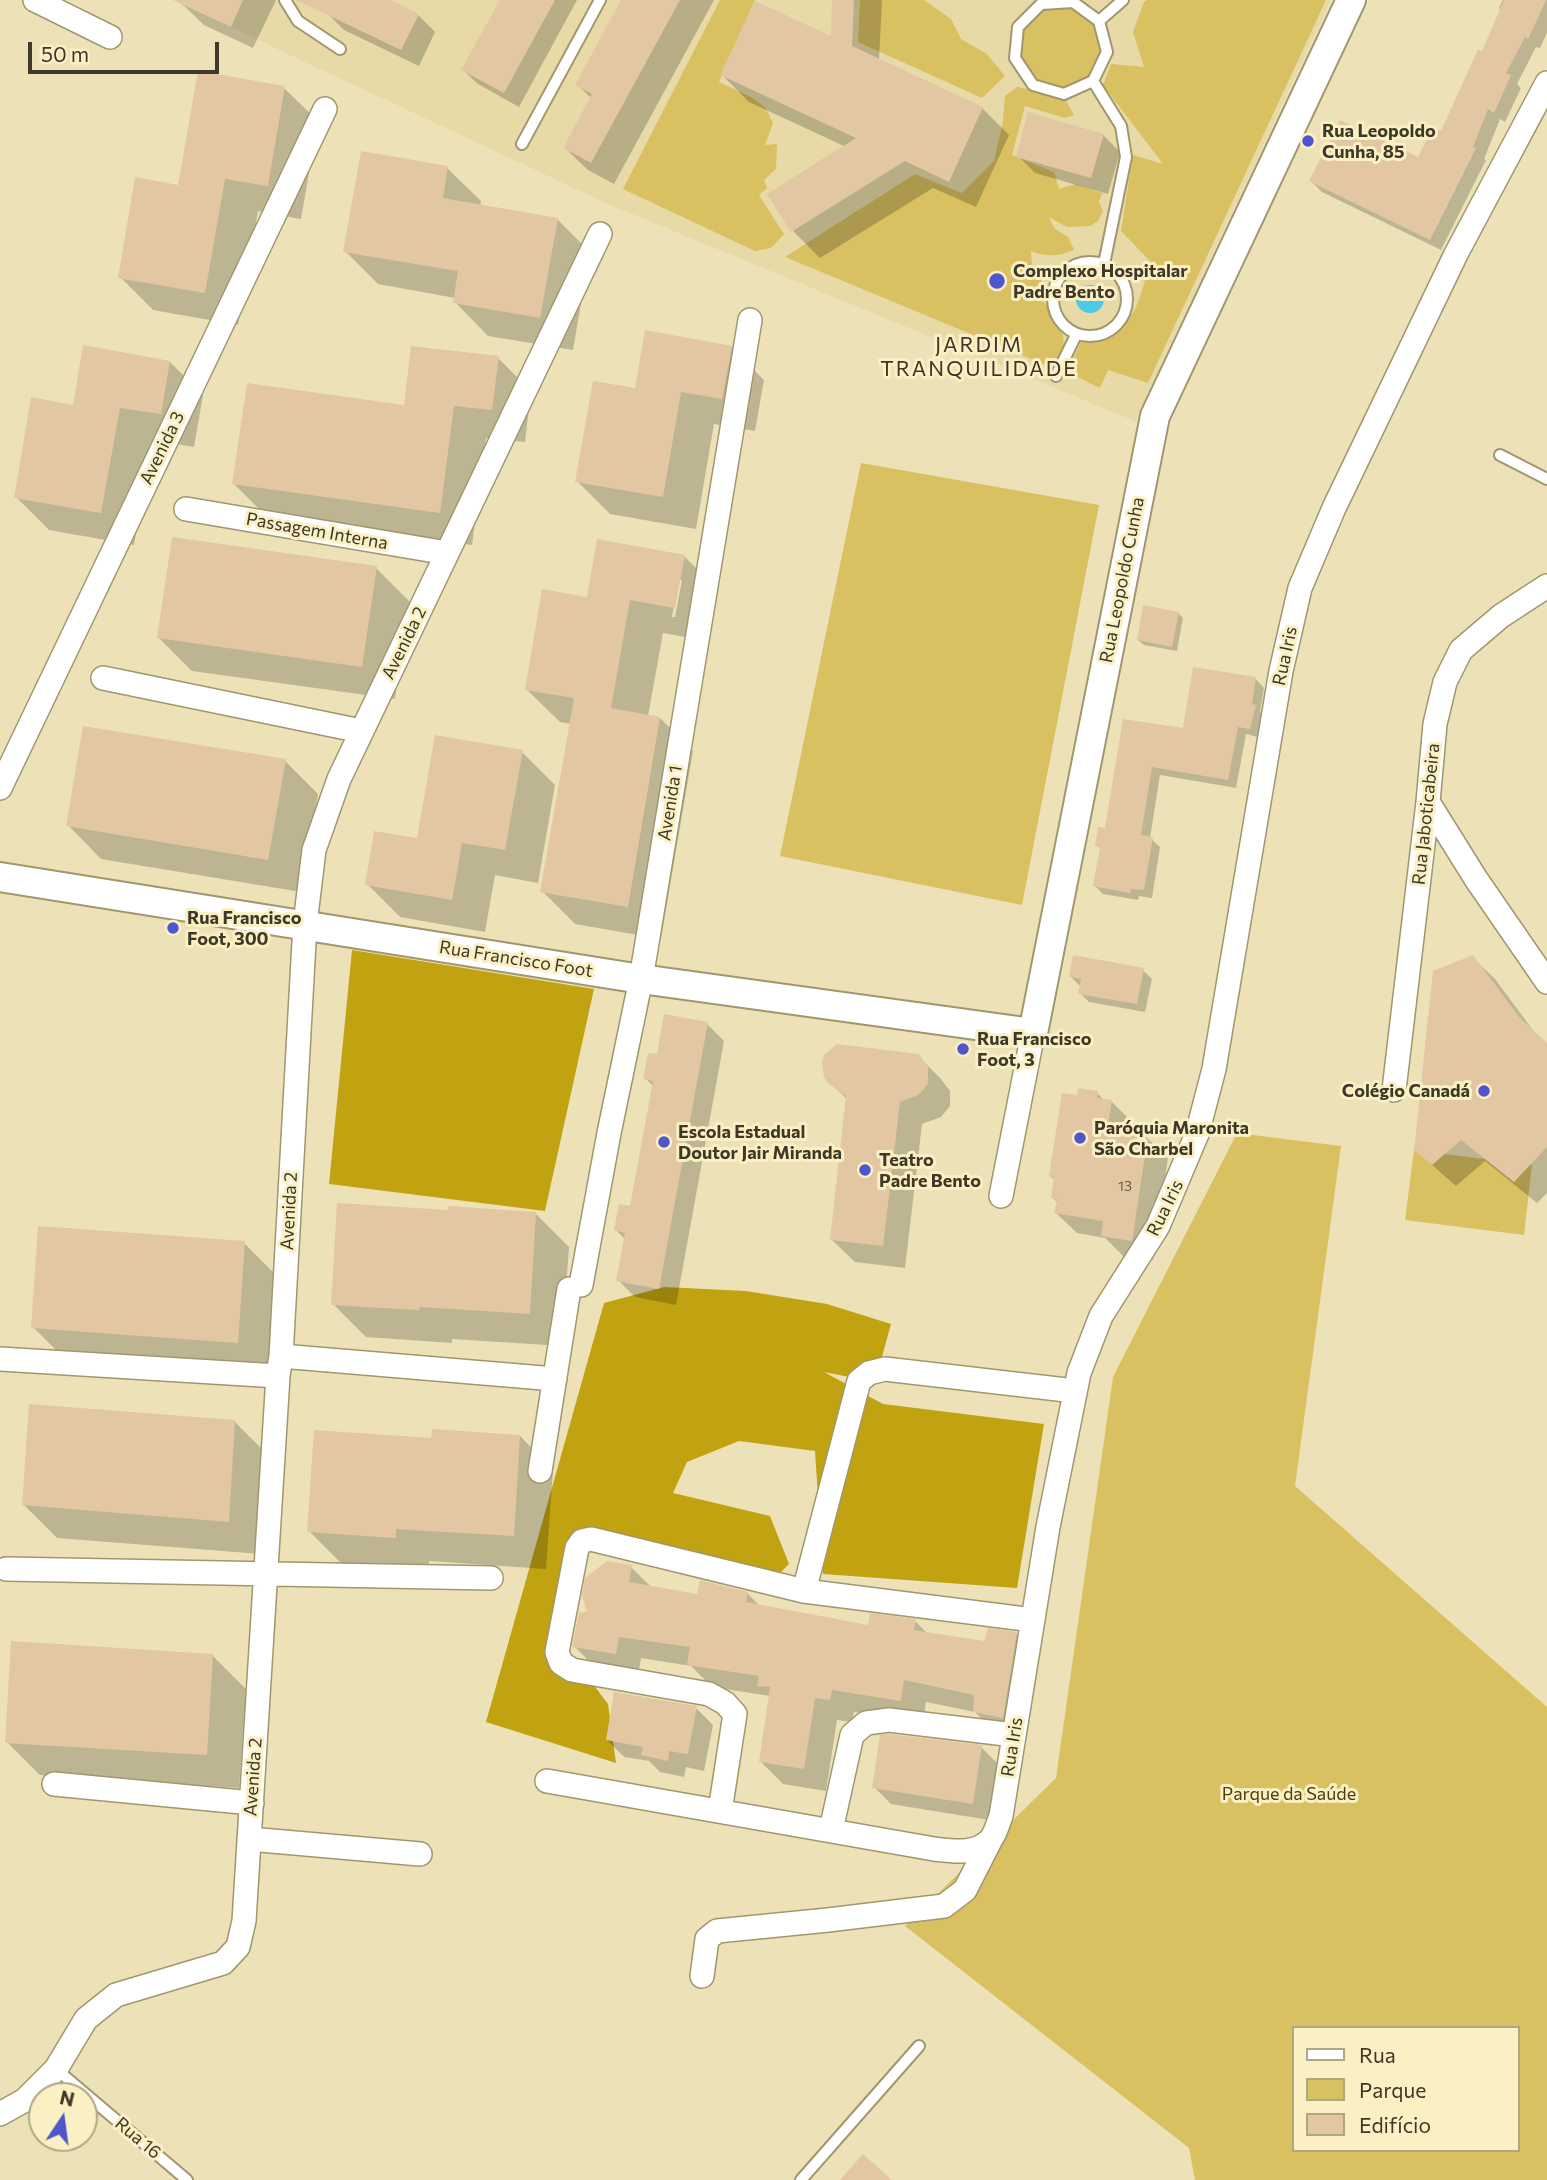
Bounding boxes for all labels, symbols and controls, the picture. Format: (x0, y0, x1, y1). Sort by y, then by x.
scale bar (32, 28, 222, 72)
text: 50 m (41, 41, 89, 66)
place label: Rua Leopoldo Cunha, 85 (1322, 120, 1436, 162)
marker: Rua Leopoldo Cunha, 85 (1300, 133, 1316, 149)
place label: Complexo Hospitalar Padre Bento (1013, 260, 1188, 302)
marker: Complexo Hospitalar Padre Bento (987, 271, 1007, 291)
district label: JARDIM TRANQUILIDADE (882, 332, 1076, 382)
street label: Avenida 3 (135, 408, 189, 488)
street label: Rua Leopoldo Cunha (1095, 495, 1149, 665)
street label: Passagem Interna (244, 508, 390, 554)
street label: Avenida 2 (377, 603, 431, 683)
street label: Rua Iris (1268, 624, 1302, 688)
street label: Rua Jaboticabeira (1408, 742, 1444, 886)
street label: Avenida 1 (653, 764, 687, 842)
place label: Rua Francisco Foot, 300 (187, 907, 301, 950)
marker: Rua Francisco Foot, 300 (165, 920, 181, 936)
street label: Rua Francisco Foot (438, 936, 594, 982)
place label: Rua Francisco Foot, 3 (977, 1028, 1091, 1070)
marker: Rua Francisco Foot, 3 (955, 1041, 971, 1057)
place label: Colégio Canadá (1342, 1080, 1470, 1102)
marker: Colégio Canadá (1476, 1083, 1492, 1099)
place label: Paróquia Maronita São Charbel (1094, 1117, 1249, 1160)
place label: Escola Estadual Doutor Jair Miranda (678, 1121, 842, 1164)
marker: Paróquia Maronita São Charbel (1072, 1130, 1088, 1146)
marker: Escola Estadual Doutor Jair Miranda (656, 1134, 672, 1150)
place label: Teatro Padre Bento (879, 1149, 981, 1192)
marker: Teatro Padre Bento (857, 1162, 873, 1178)
street label: Avenida 2 (276, 1171, 302, 1251)
street label: Rua Iris (1142, 1176, 1188, 1240)
house number: 13 (1118, 1178, 1132, 1194)
street label: Rua Iris (997, 1716, 1027, 1778)
street label: Avenida 2 (239, 1737, 267, 1817)
park label: Parque da Saúde (1222, 1783, 1356, 1805)
legend (1292, 2026, 1519, 2152)
text: Rua (1359, 2042, 1396, 2067)
text: Parque (1359, 2077, 1426, 2102)
north arrow (28, 2082, 98, 2152)
text: N (58, 2085, 77, 2111)
text: Edifício (1359, 2112, 1431, 2137)
street label: Rua 16 (111, 2113, 165, 2163)

